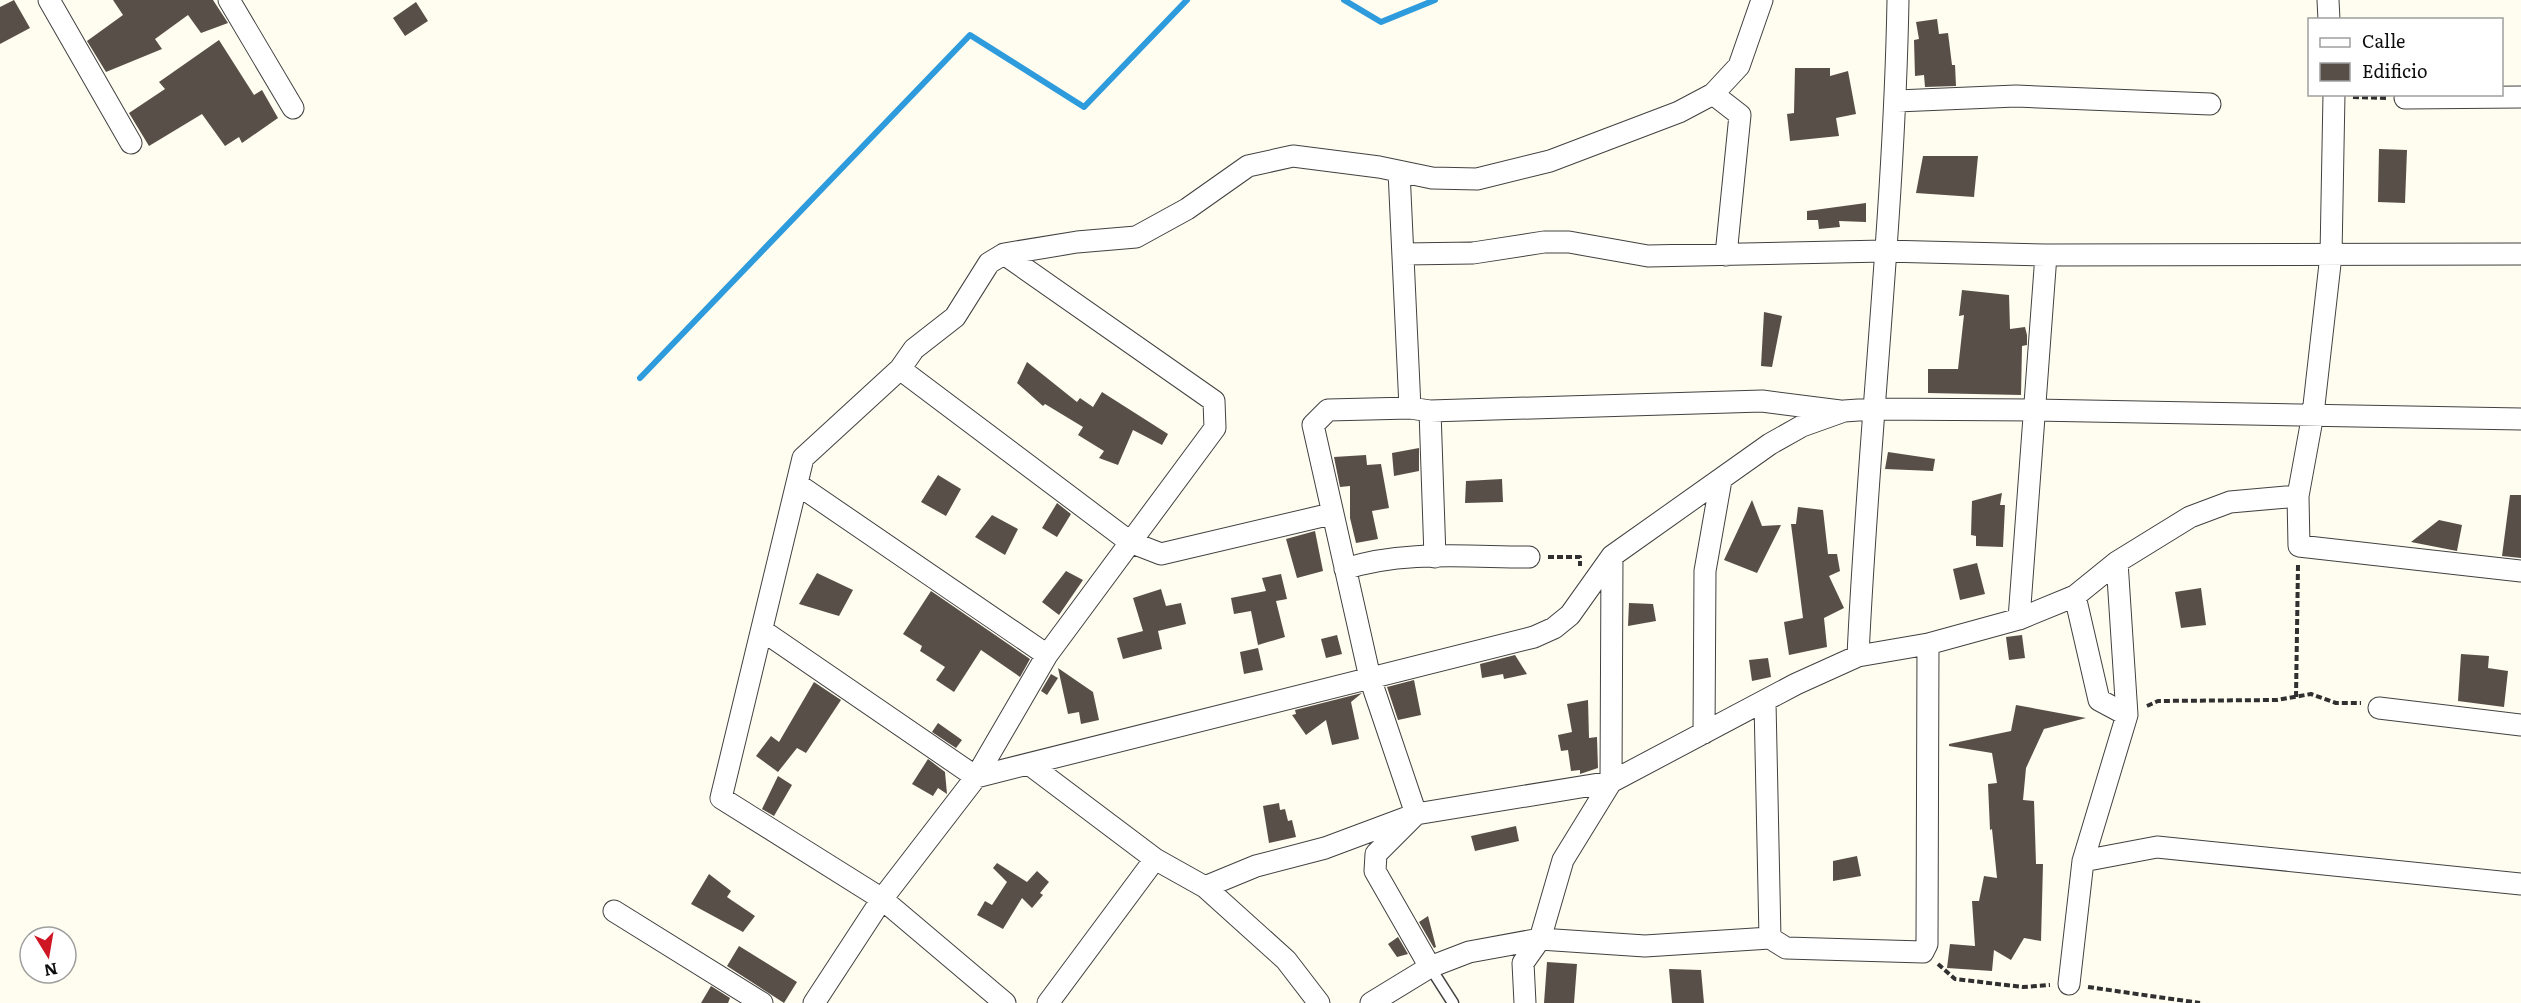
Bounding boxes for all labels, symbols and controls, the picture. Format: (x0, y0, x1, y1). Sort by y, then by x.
legend (2308, 18, 2503, 96)
text: Calle (2362, 27, 2405, 54)
text: Edificio (2362, 57, 2428, 84)
north arrow (18, 925, 78, 985)
text: N (42, 958, 60, 984)

